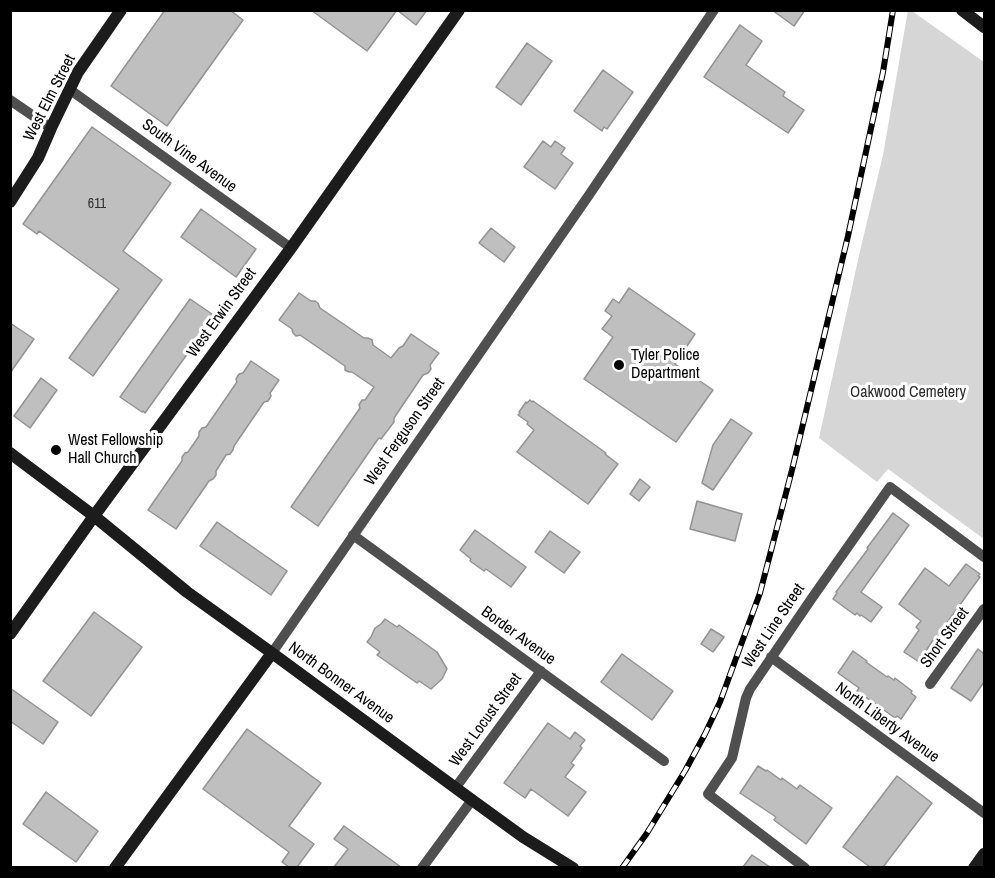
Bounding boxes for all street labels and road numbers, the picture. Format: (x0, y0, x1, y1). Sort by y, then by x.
street label: West Elm Street (20, 52, 80, 144)
street label: South Vine Avenue (138, 115, 240, 197)
street label: West Erwin Street (183, 265, 261, 361)
street label: West Ferguson Street (361, 375, 449, 489)
street label: West Line Street (739, 580, 809, 672)
street label: Border Avenue (477, 603, 559, 669)
street label: Short Street (917, 604, 973, 672)
street label: North Bonner Avenue (284, 638, 398, 728)
street label: West Locust Street (446, 670, 526, 770)
street label: North Liberty Avenue (831, 679, 943, 767)

